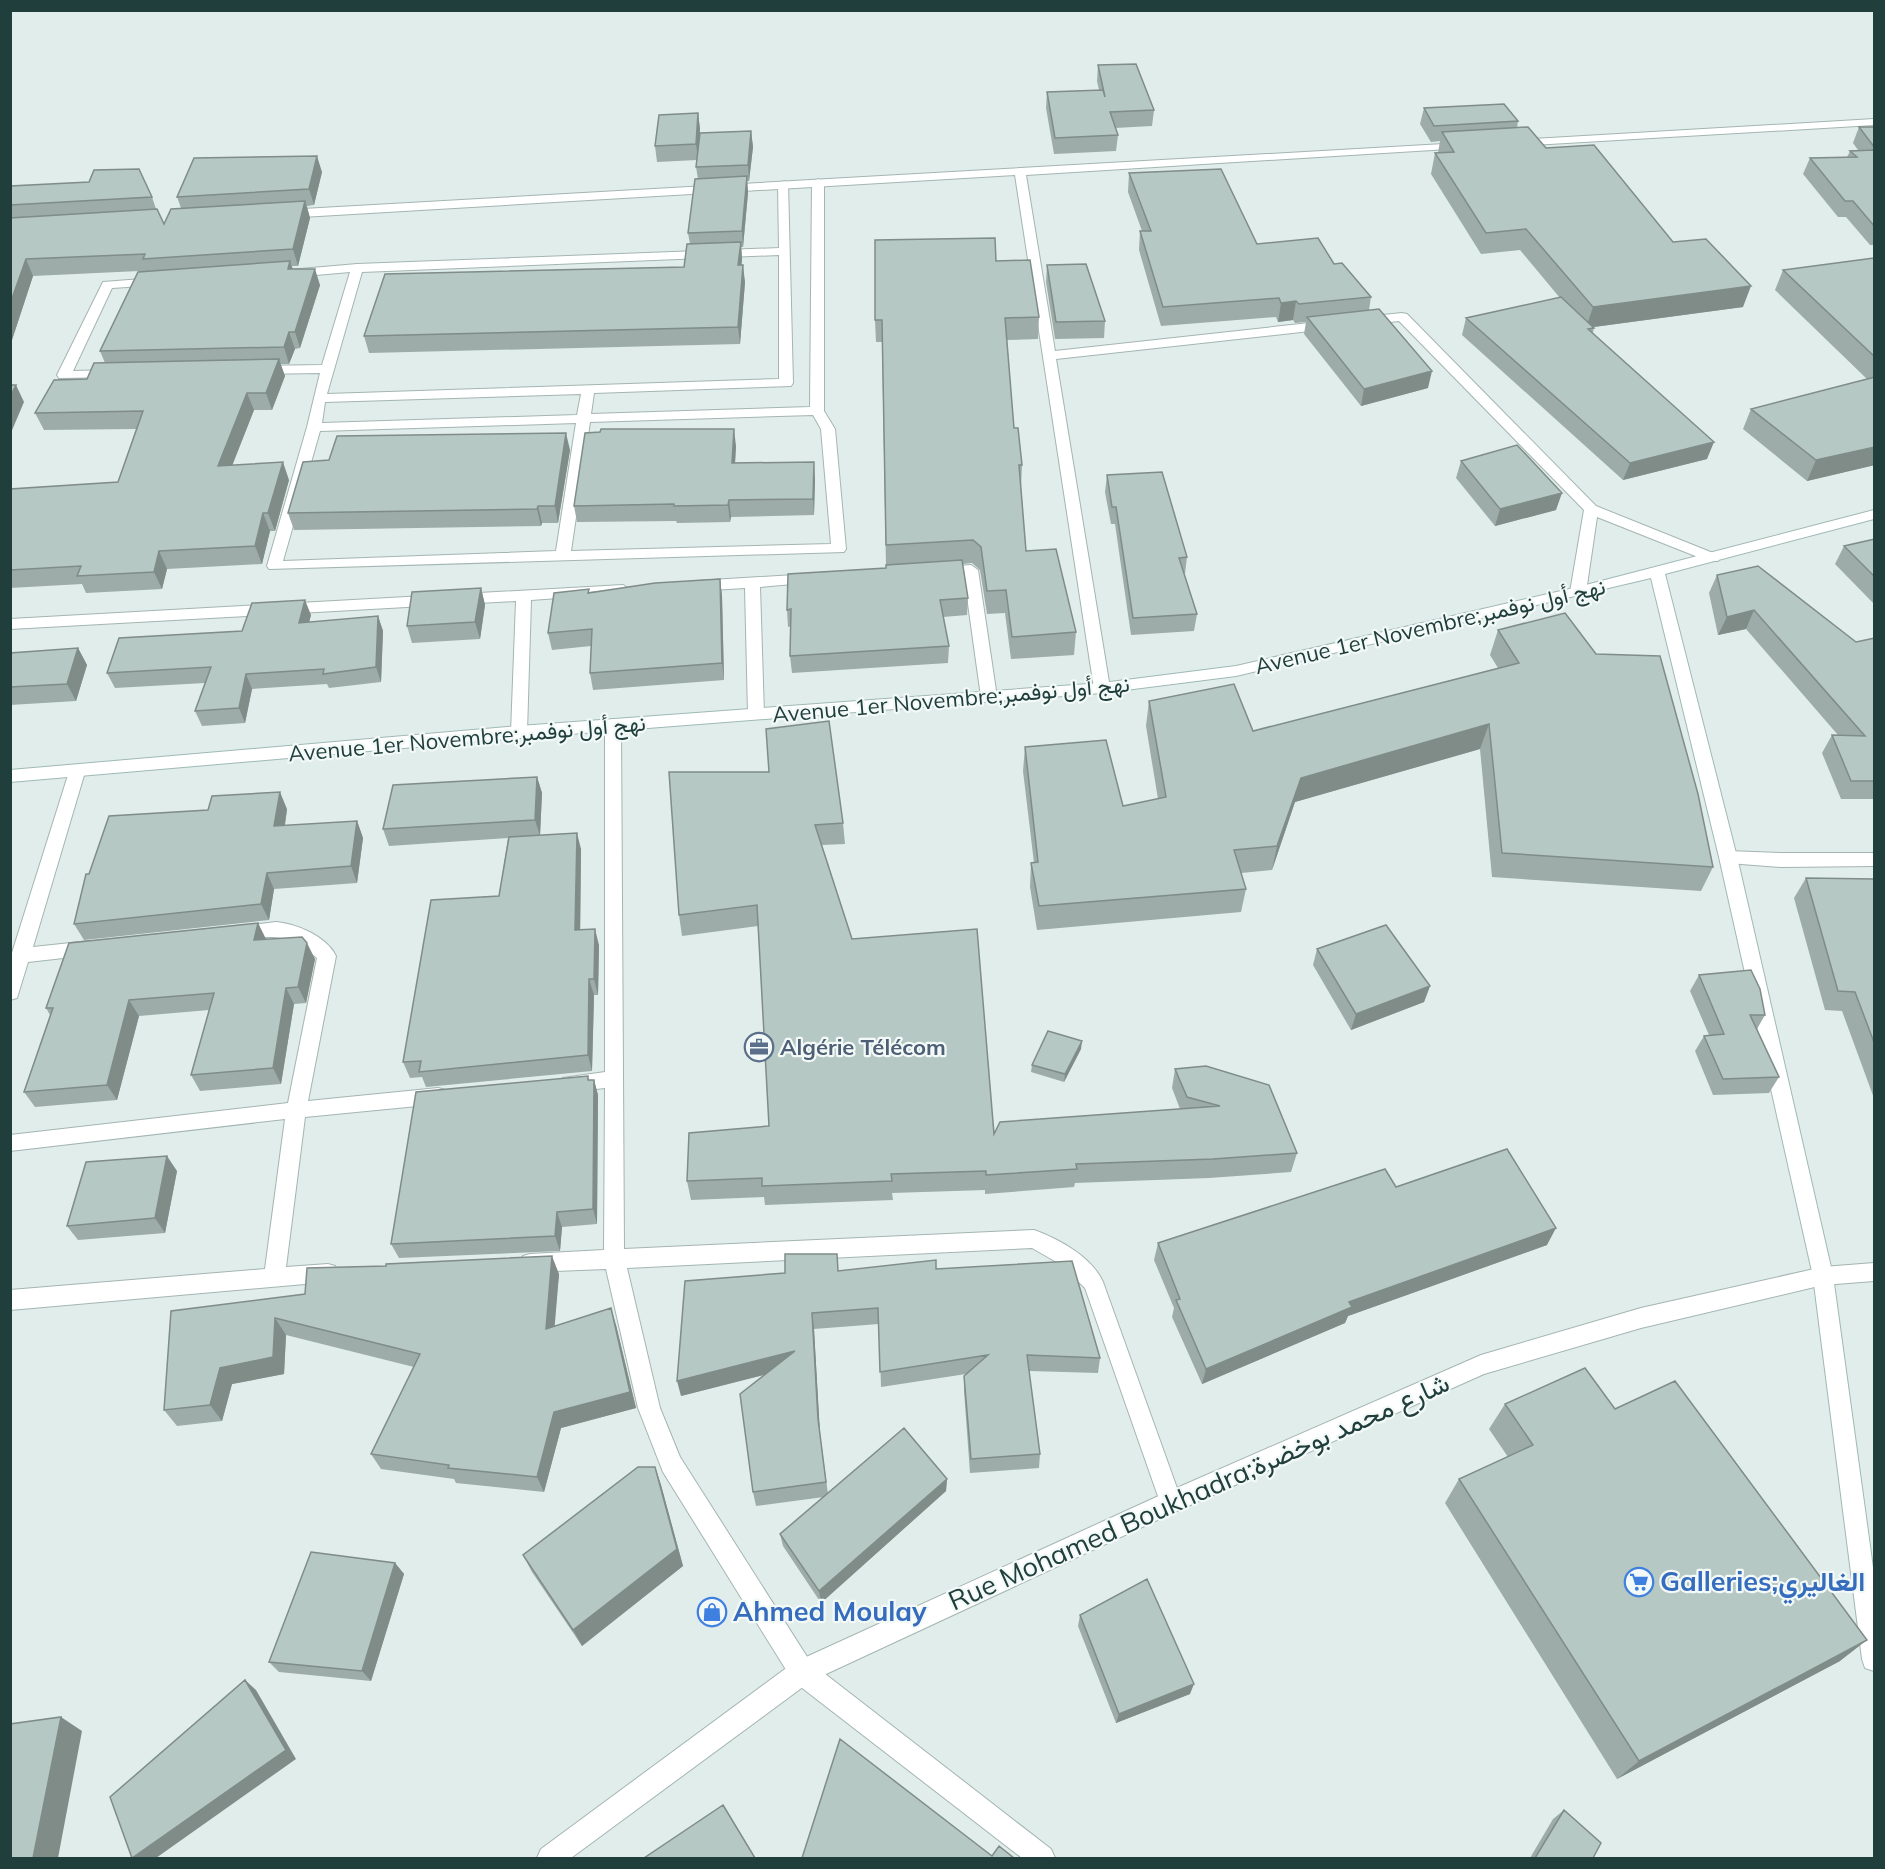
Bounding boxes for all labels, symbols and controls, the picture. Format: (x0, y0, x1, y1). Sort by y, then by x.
street label: Avenue 1er Novembre;نهج أول نوفمبر (1252, 572, 1608, 681)
street label: Avenue 1er Novembre;نهج أول نوفمبر (771, 669, 1131, 730)
street label: Avenue 1er Novembre;نهج أول نوفمبر (287, 708, 647, 769)
office icon: Algérie Télécom (743, 1031, 775, 1063)
place label: Algérie Télécom (780, 1033, 946, 1061)
street label: Rue Mohamed Boukhadra;شارع محمد بوخضرة (943, 1365, 1455, 1619)
place label: Galleries;الغاليري (1660, 1564, 1865, 1604)
supermarket icon: Galleries;الغاليري (1623, 1566, 1655, 1598)
place label: Ahmed Moulay (733, 1594, 927, 1628)
shop icon: Ahmed Moulay (696, 1596, 728, 1628)

